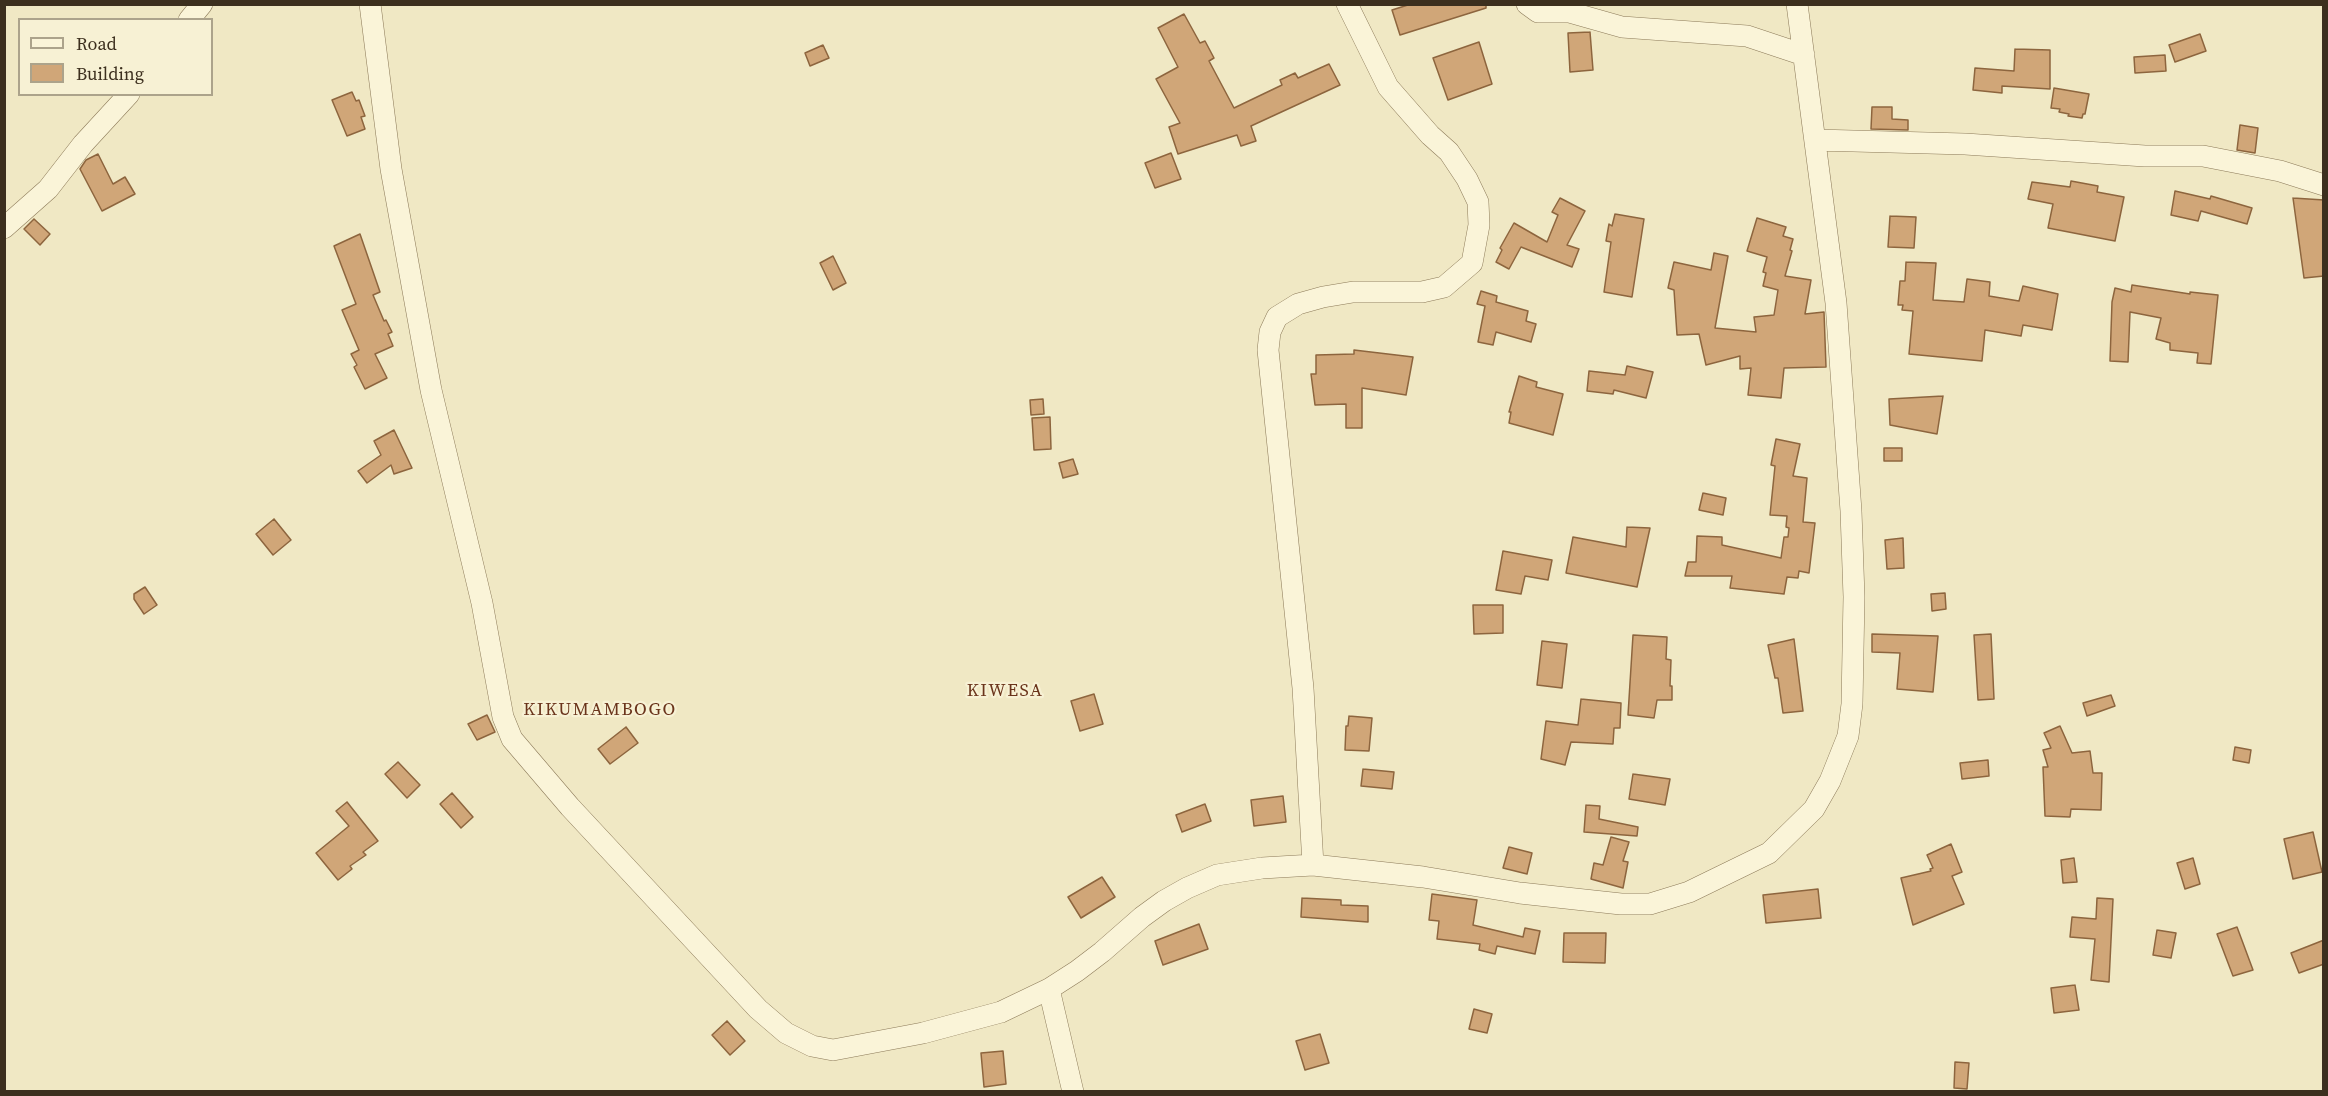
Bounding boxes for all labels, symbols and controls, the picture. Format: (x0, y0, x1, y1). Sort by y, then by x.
legend (18, 18, 213, 96)
text: Road (76, 31, 117, 56)
text: Building (76, 61, 144, 86)
district label: KIWESA (967, 680, 1043, 702)
district label: KIKUMAMBOGO (523, 699, 677, 721)

